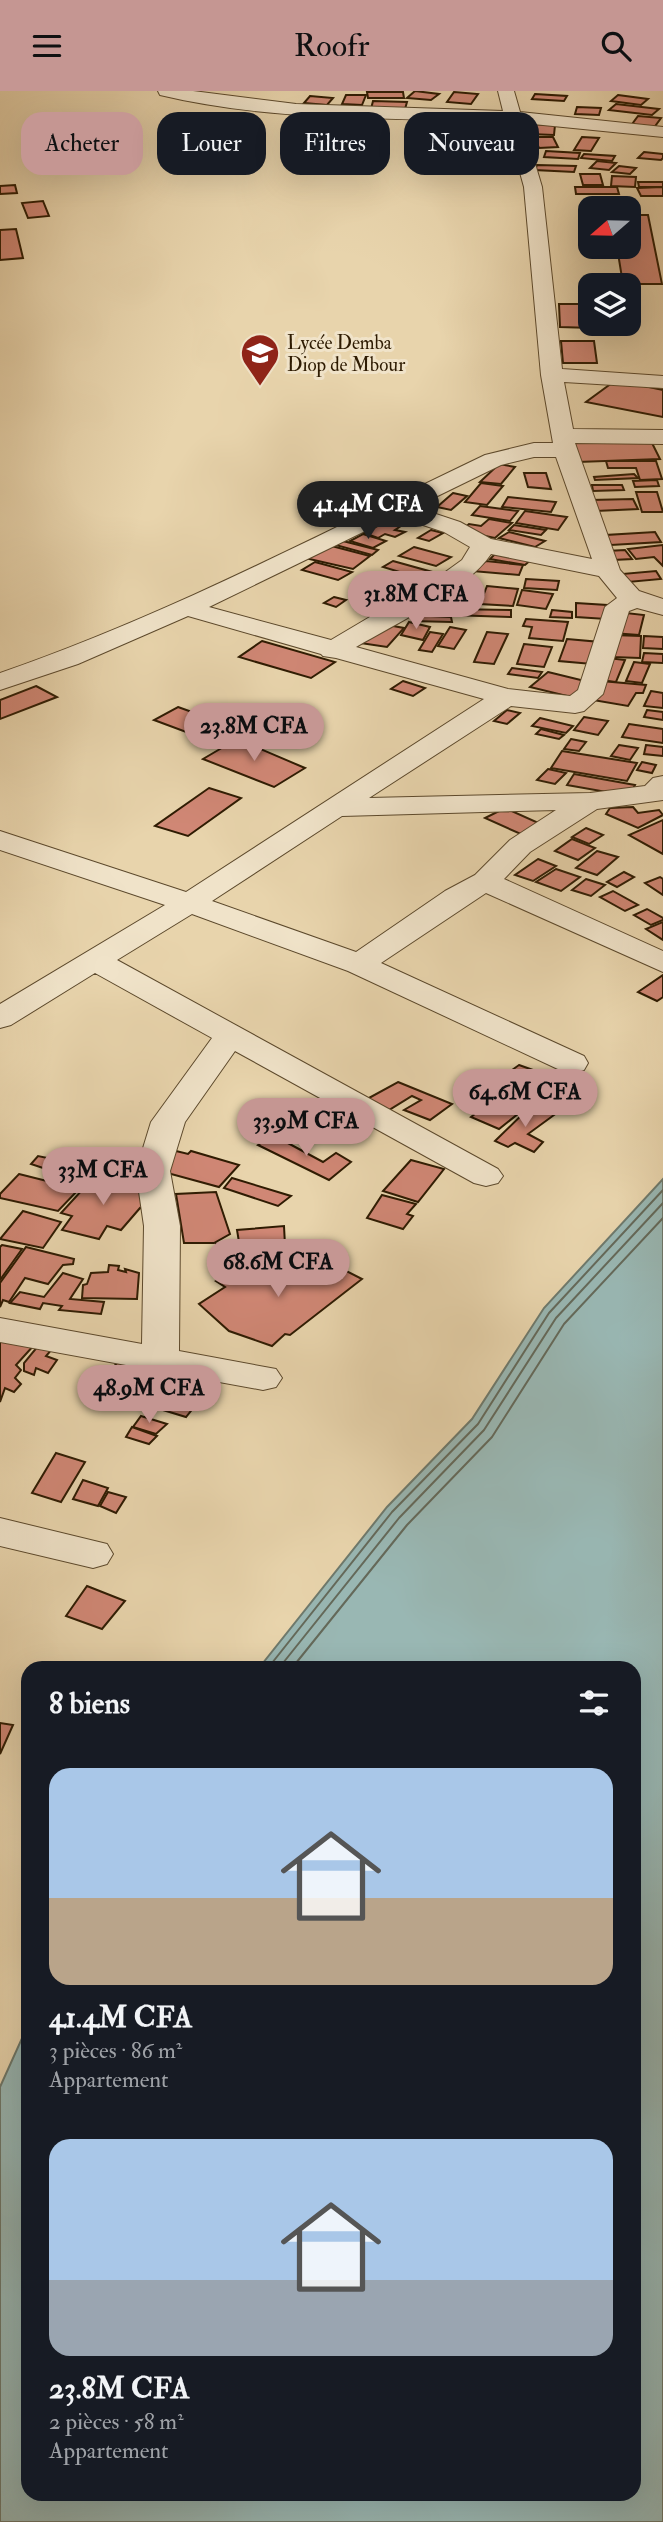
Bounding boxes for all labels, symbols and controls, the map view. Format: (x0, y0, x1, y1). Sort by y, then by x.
text: Roofr (294, 26, 369, 66)
icon: menu (28, 27, 66, 65)
icon: search (597, 27, 635, 65)
chip: Acheter (21, 112, 143, 175)
chip: Louer (157, 112, 266, 175)
chip: Filtres (280, 112, 390, 175)
chip: Nouveau (404, 112, 539, 175)
north arrow (578, 196, 640, 259)
map controls (578, 196, 641, 336)
button: layers (578, 273, 641, 336)
place label: Lycée Demba Diop de Mbour (287, 331, 405, 378)
school or university icon: Lycée Demba Diop de Mbour (239, 332, 281, 387)
pin: 41.4M CFA (288, 482, 448, 541)
text: 41.4M CFA (313, 489, 423, 518)
pin: 31.8M CFA (336, 571, 496, 631)
text: 31.8M CFA (364, 579, 468, 608)
pin: 23.8M CFA (174, 703, 334, 763)
text: 23.8M CFA (200, 711, 308, 740)
pin: 64.6M CFA (445, 1069, 605, 1129)
text: 64.6M CFA (469, 1077, 581, 1106)
pin: 33.9M CFA (226, 1098, 386, 1158)
text: 33.9M CFA (253, 1106, 359, 1135)
pin: 33M CFA (38, 1147, 168, 1207)
text: 33M CFA (58, 1155, 148, 1184)
pin: 68.6M CFA (198, 1239, 358, 1299)
text: 68.6M CFA (223, 1247, 333, 1276)
pin: 48.9M CFA (69, 1365, 229, 1425)
text: 48.9M CFA (93, 1373, 205, 1402)
icon: filters (575, 1684, 613, 1722)
text: 8 biens (49, 1685, 130, 1722)
icon: home (268, 1813, 394, 1939)
text: 41.4M CFA (49, 1999, 193, 2036)
text: 3 pièces · 86 m² (49, 2036, 182, 2065)
text: Appartement (49, 2065, 169, 2094)
icon: home (268, 2184, 394, 2310)
text: 23.8M CFA (49, 2370, 190, 2407)
text: 2 pièces · 58 m² (49, 2407, 184, 2436)
text: Appartement (49, 2436, 169, 2465)

